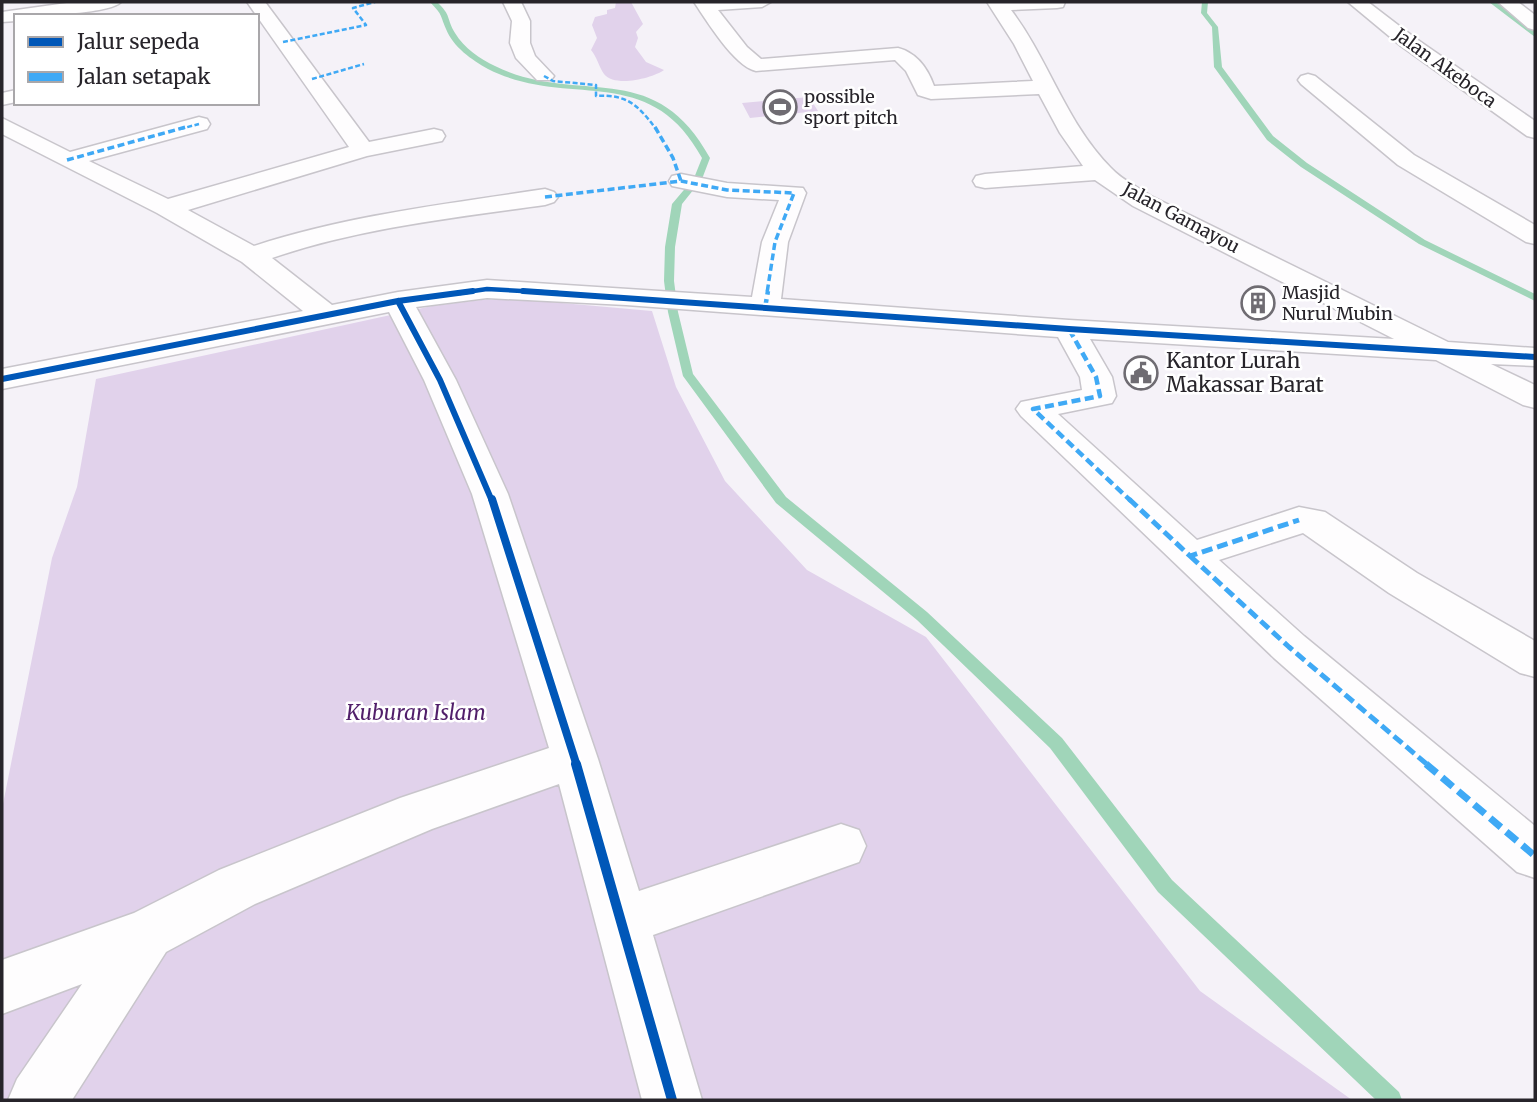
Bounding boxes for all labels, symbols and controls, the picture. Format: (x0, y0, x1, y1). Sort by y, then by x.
legend (14, 14, 259, 105)
street label: Jalan Akeboca (1389, 22, 1501, 113)
text: Jalur sepeda (76, 28, 199, 55)
text: Jalan setapak (76, 63, 211, 90)
place label: possible sport pitch (804, 85, 898, 129)
sports icon: possible sport pitch (761, 88, 799, 126)
street label: Jalan Gamayou (1118, 177, 1244, 258)
place label: Masjid Nurul Mubin (1282, 281, 1393, 325)
building icon: Masjid Nurul Mubin (1239, 284, 1277, 322)
place label: Kantor Lurah Makassar Barat (1166, 347, 1324, 398)
public building icon: Kantor Lurah Makassar Barat (1122, 354, 1160, 392)
park label: Kuburan Islam (345, 699, 486, 726)

